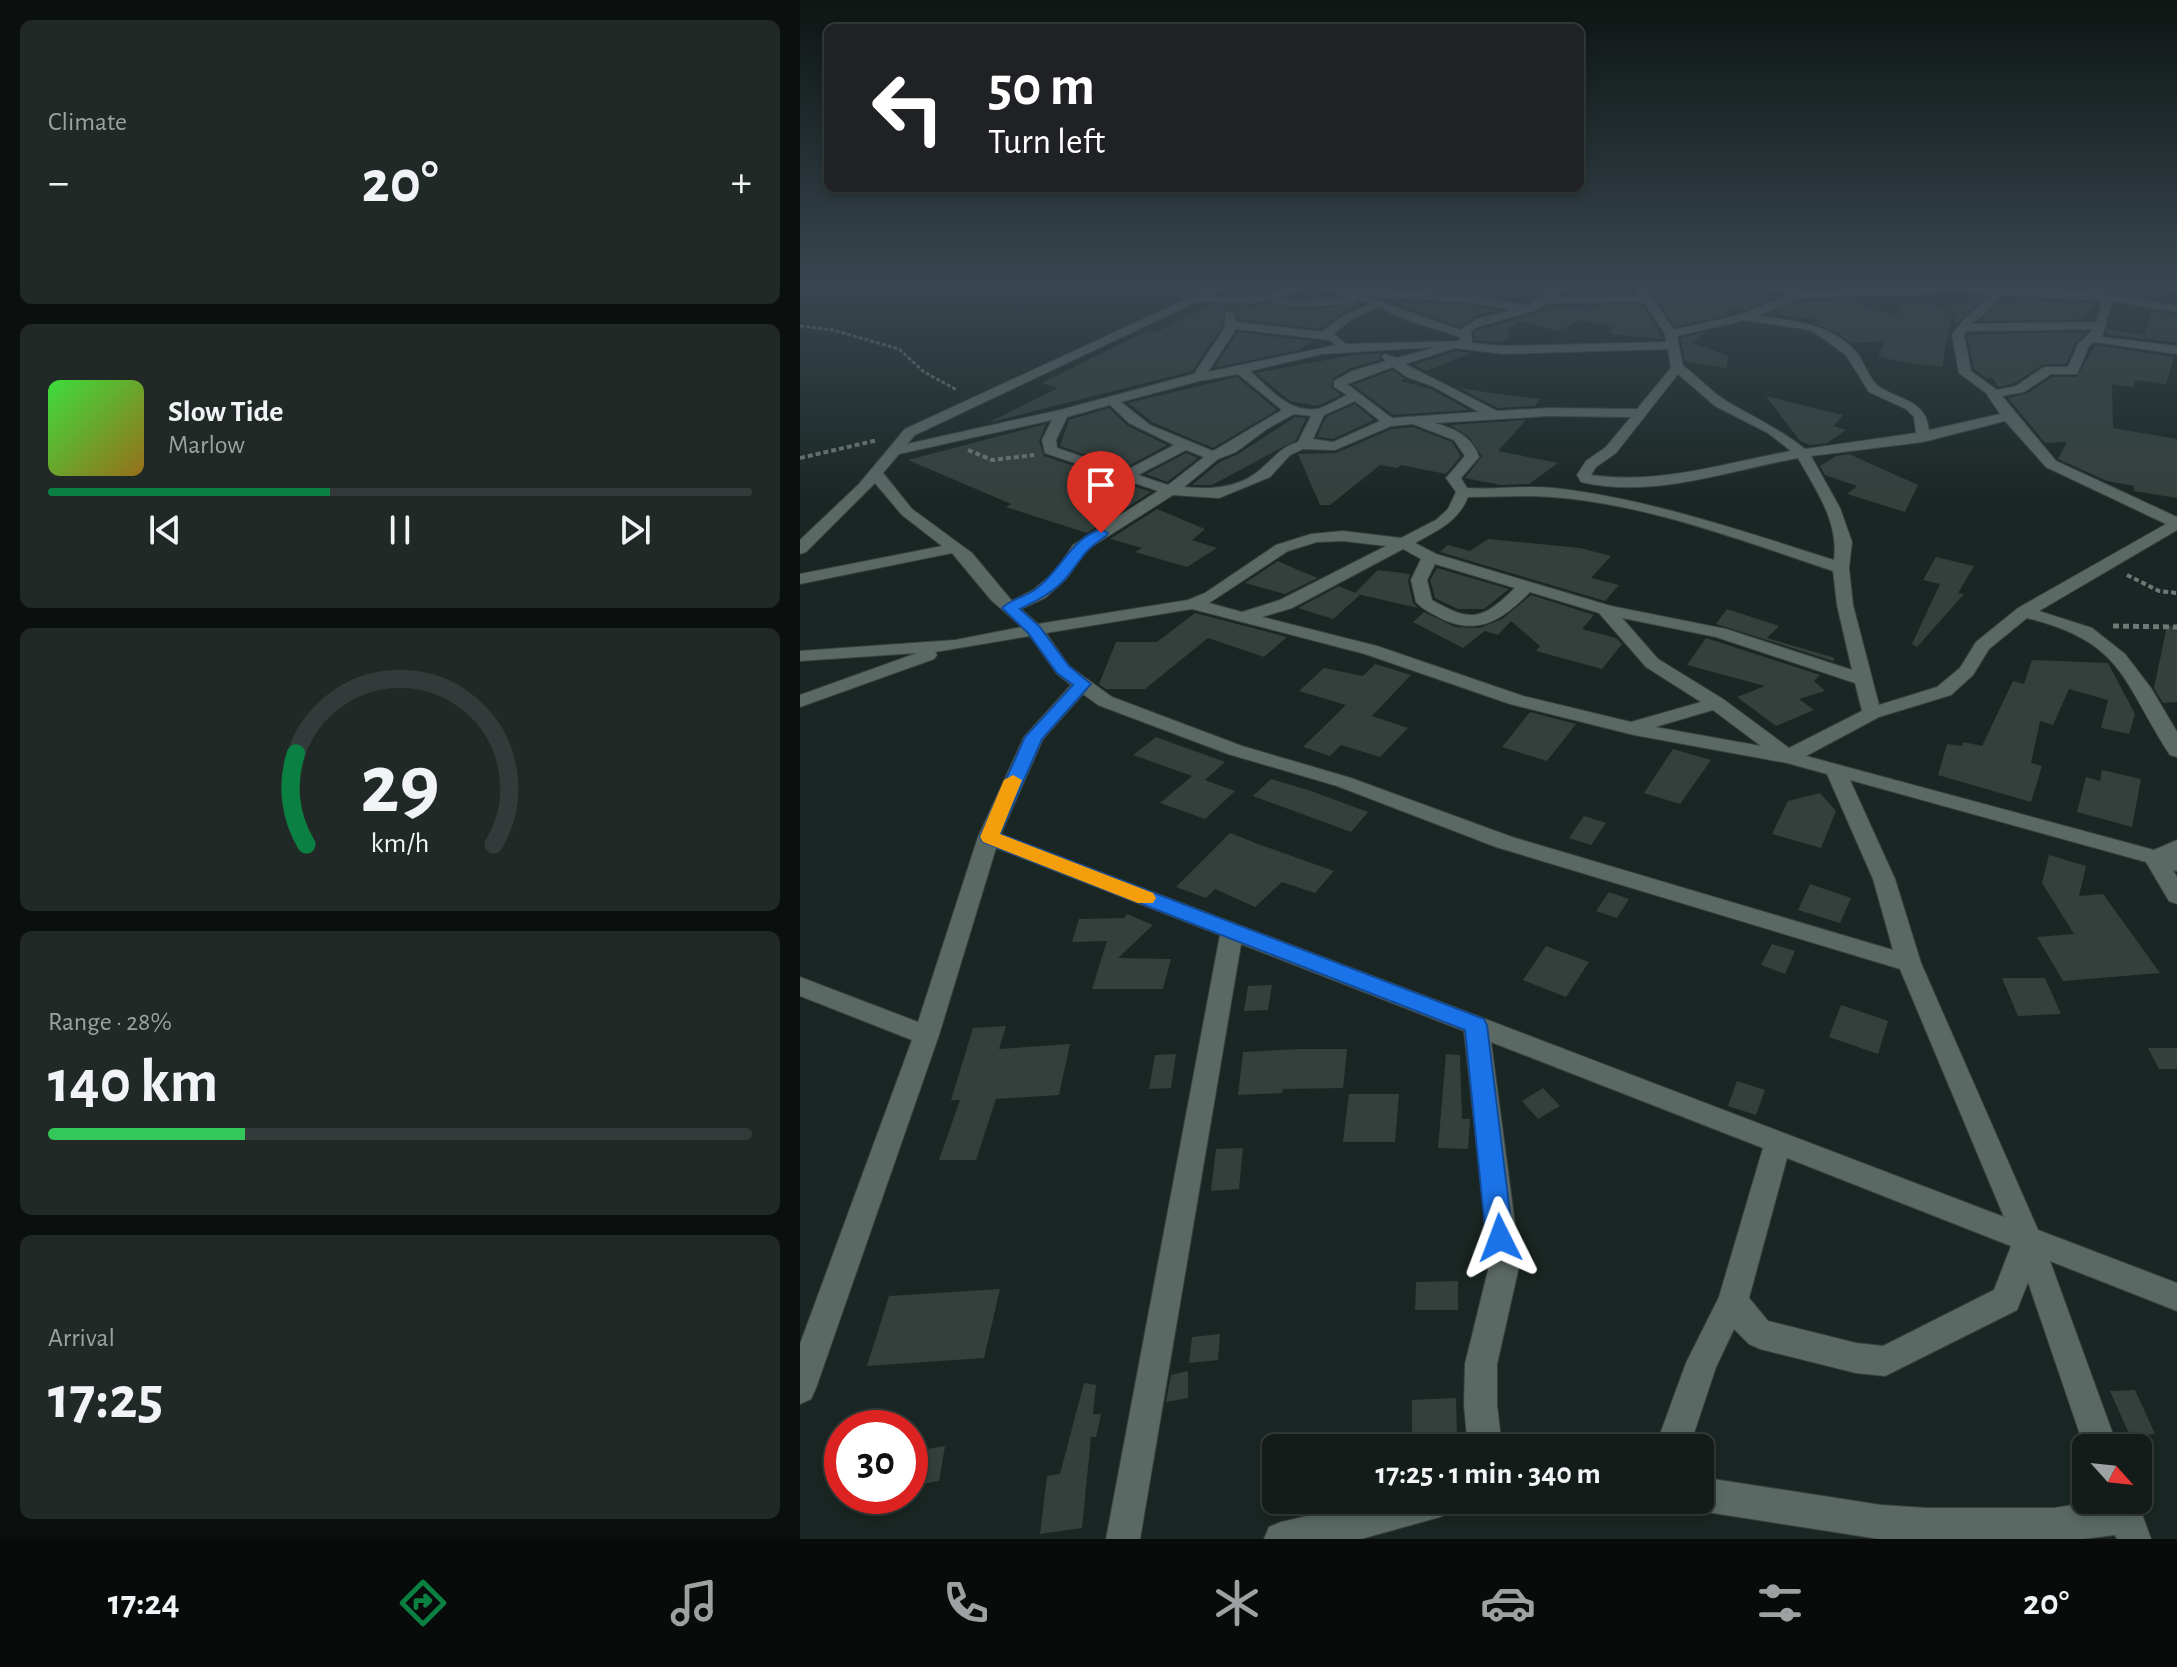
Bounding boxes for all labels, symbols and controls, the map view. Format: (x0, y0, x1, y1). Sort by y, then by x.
icon: left (856, 56, 960, 160)
text: 50 m (988, 59, 1095, 115)
text: Climate (48, 109, 127, 135)
text: Turn left (988, 124, 1105, 160)
text: 20° (361, 153, 439, 213)
text: − (48, 161, 69, 205)
text: + (731, 161, 752, 205)
text: Slow Tide (168, 397, 283, 427)
text: Marlow (168, 432, 245, 458)
pin (1067, 451, 1135, 533)
icon: arrive (1079, 463, 1123, 507)
icon: previous (143, 508, 187, 552)
icon: pause (378, 508, 422, 552)
icon: next (613, 508, 657, 552)
text: 29 (360, 744, 440, 828)
text: km/h (371, 830, 429, 859)
text: Range · 28% (48, 1009, 172, 1035)
text: 140 km (48, 1053, 218, 1113)
position arrow (1458, 1196, 1542, 1280)
text: Arrival (48, 1325, 115, 1351)
text: 17:25 (48, 1369, 163, 1429)
speed limit sign: 30 (824, 1410, 928, 1514)
north arrow (2072, 1434, 2152, 1514)
map controls (2072, 1434, 2152, 1514)
text: 17:25 · 1 min · 340 m (1375, 1459, 1601, 1489)
icon: directions (395, 1575, 451, 1631)
icon: music (666, 1575, 722, 1631)
icon: phone (938, 1575, 994, 1631)
icon: climate (1209, 1575, 1265, 1631)
icon: car (1480, 1575, 1536, 1631)
icon: filters (1752, 1575, 1808, 1631)
text: 17:24 (108, 1585, 180, 1621)
text: 20° (2023, 1585, 2069, 1621)

